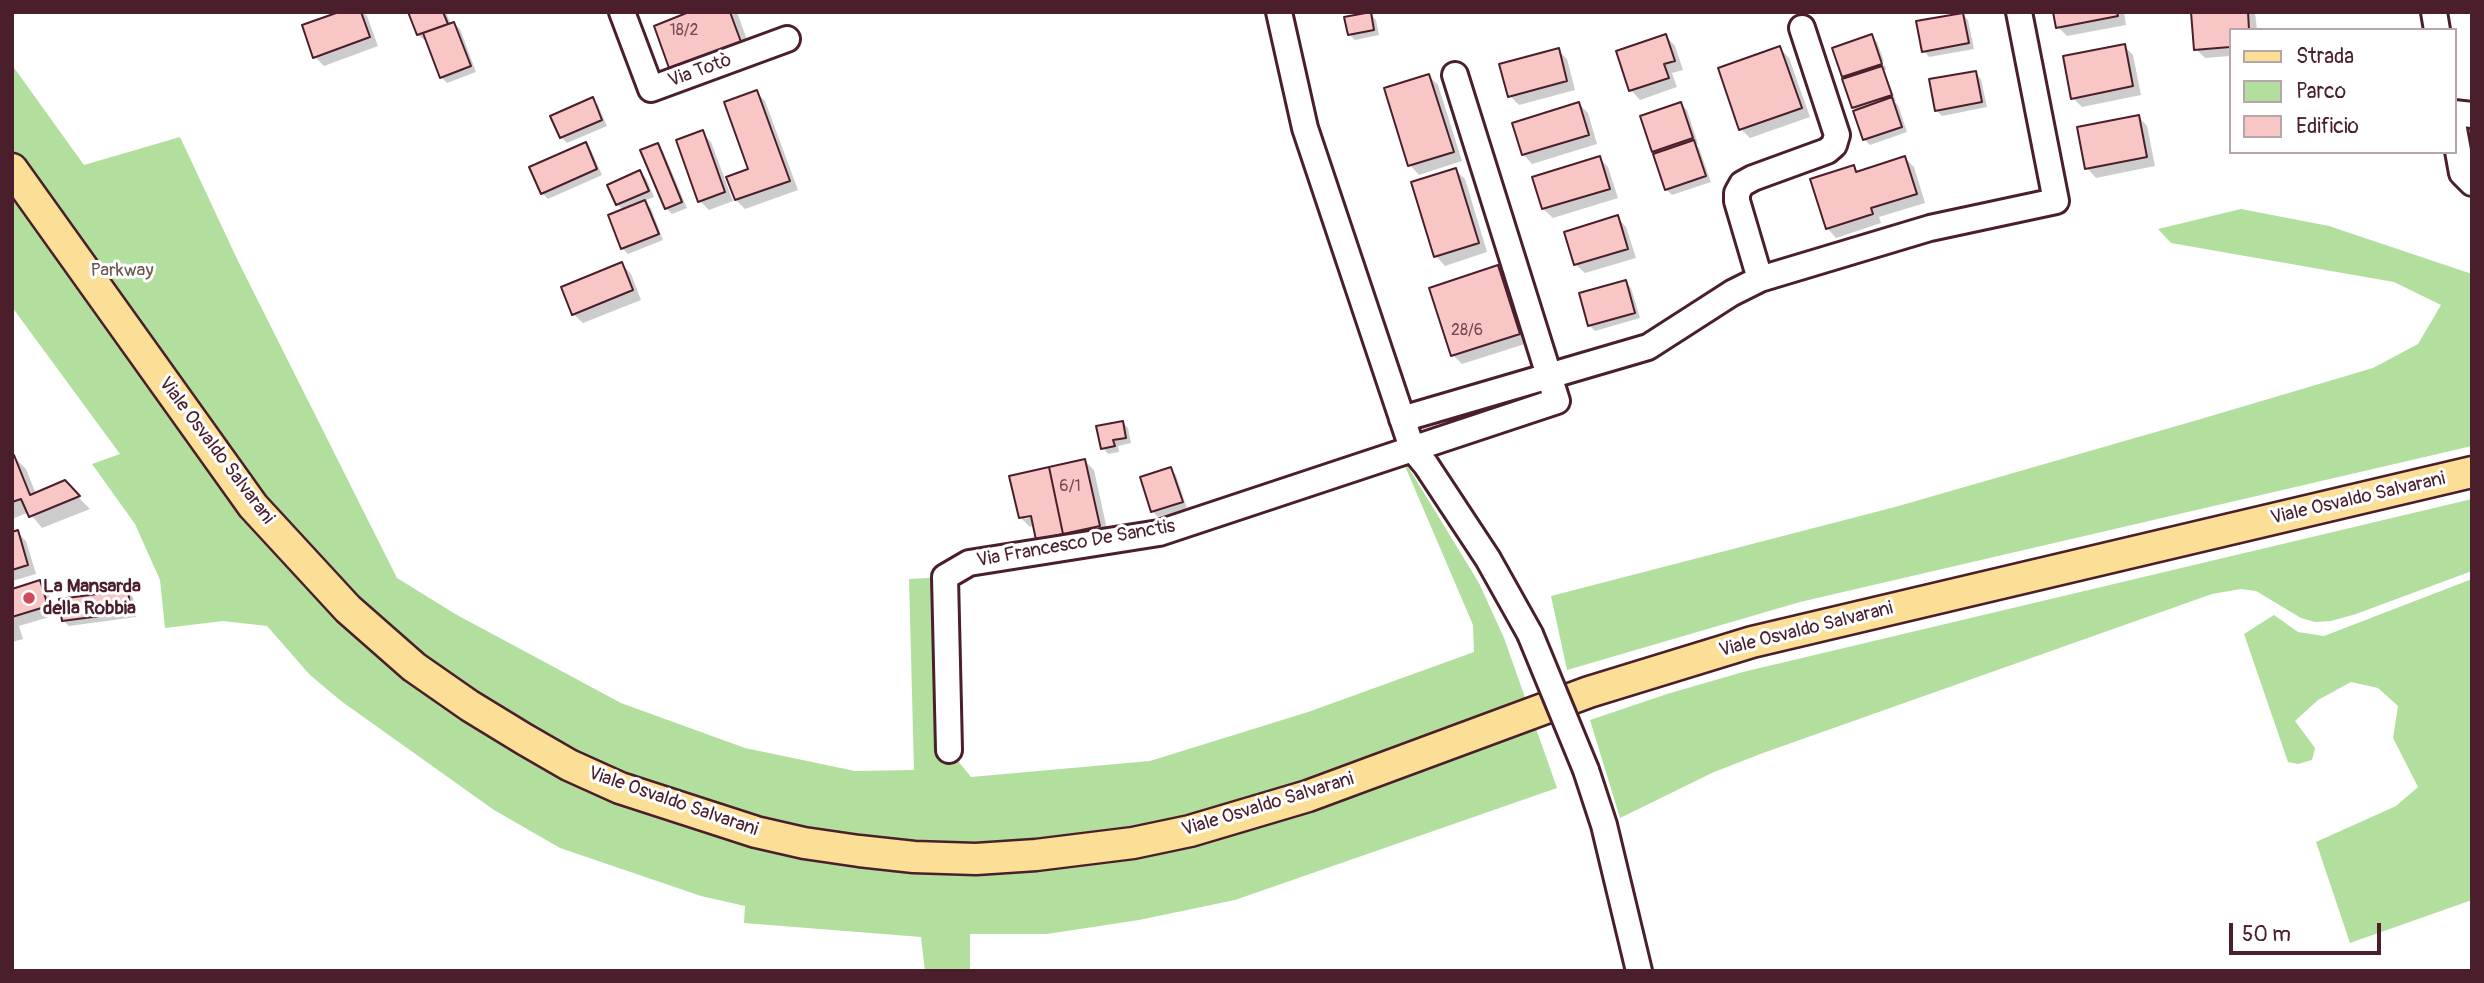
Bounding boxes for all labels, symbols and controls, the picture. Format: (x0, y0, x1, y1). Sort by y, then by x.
house number: 18/2 (669, 21, 699, 41)
legend (2228, 28, 2456, 154)
text: Strada (2296, 43, 2354, 70)
street label: Via Totò (665, 49, 735, 93)
text: Parco (2296, 78, 2346, 105)
text: Edificio (2296, 113, 2359, 140)
park label: Parkway (90, 260, 154, 282)
house number: 28/6 (1451, 321, 1483, 341)
street label: Viale Osvaldo Salvarani (153, 373, 279, 529)
street label: Viale Osvaldo Salvarani (2269, 468, 2447, 530)
house number: 6/1 (1059, 477, 1081, 497)
street label: Via Francesco De Sanctis (975, 515, 1177, 573)
place label: La Mansarda della Robbia (43, 576, 141, 620)
marker: La Mansarda della Robbia (21, 590, 37, 606)
street label: Viale Osvaldo Salvarani (1717, 597, 1895, 663)
street label: Viale Osvaldo Salvarani (585, 762, 761, 842)
street label: Viale Osvaldo Salvarani (1179, 768, 1357, 842)
scale bar (2232, 909, 2384, 953)
text: 50 m (2242, 921, 2291, 948)

